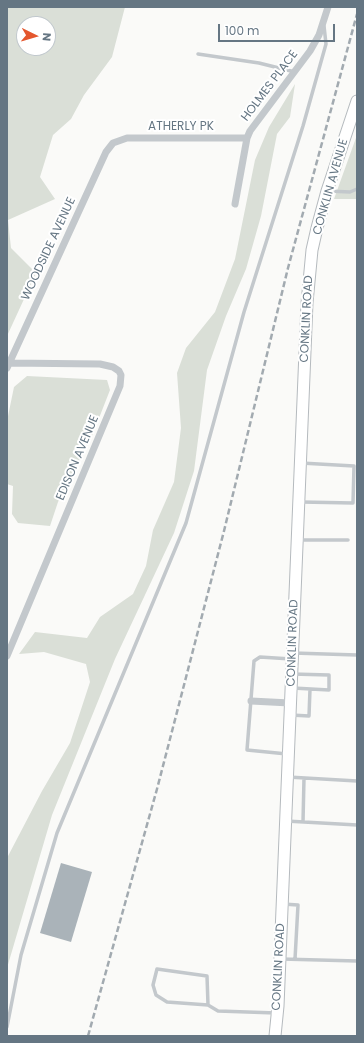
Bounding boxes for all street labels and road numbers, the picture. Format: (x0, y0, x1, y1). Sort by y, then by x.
street label: HOLMES PLACE (239, 48, 301, 124)
street label: ATHERLY PK (148, 120, 214, 134)
street label: CONKLIN AVENUE (310, 137, 352, 237)
street label: WOODSIDE AVENUE (19, 195, 79, 303)
street label: CONKLIN ROAD (298, 275, 316, 363)
street label: EDISON AVENUE (54, 413, 102, 503)
street label: CONKLIN ROAD (284, 599, 302, 687)
street label: CONKLIN ROAD (270, 923, 288, 1011)

